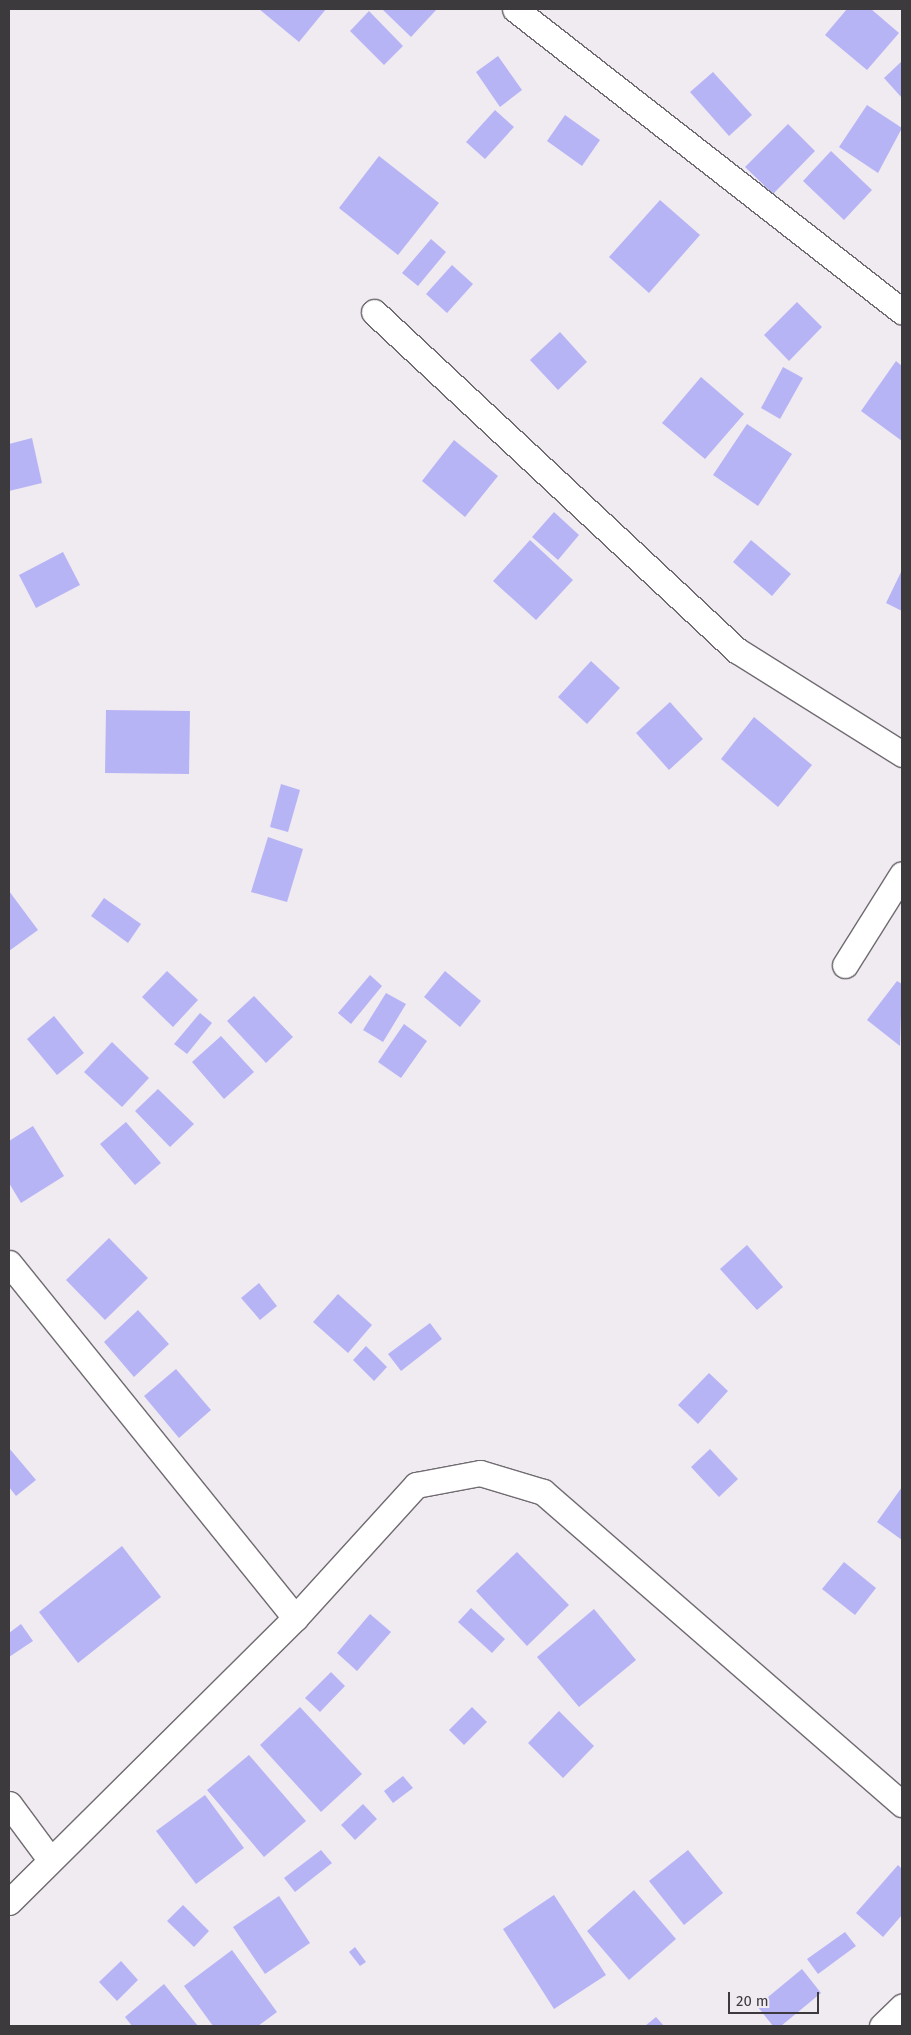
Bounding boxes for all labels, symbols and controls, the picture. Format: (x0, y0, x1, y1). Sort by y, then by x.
scale bar (731, 1982, 822, 2014)
text: 20 m (736, 1992, 769, 2010)

